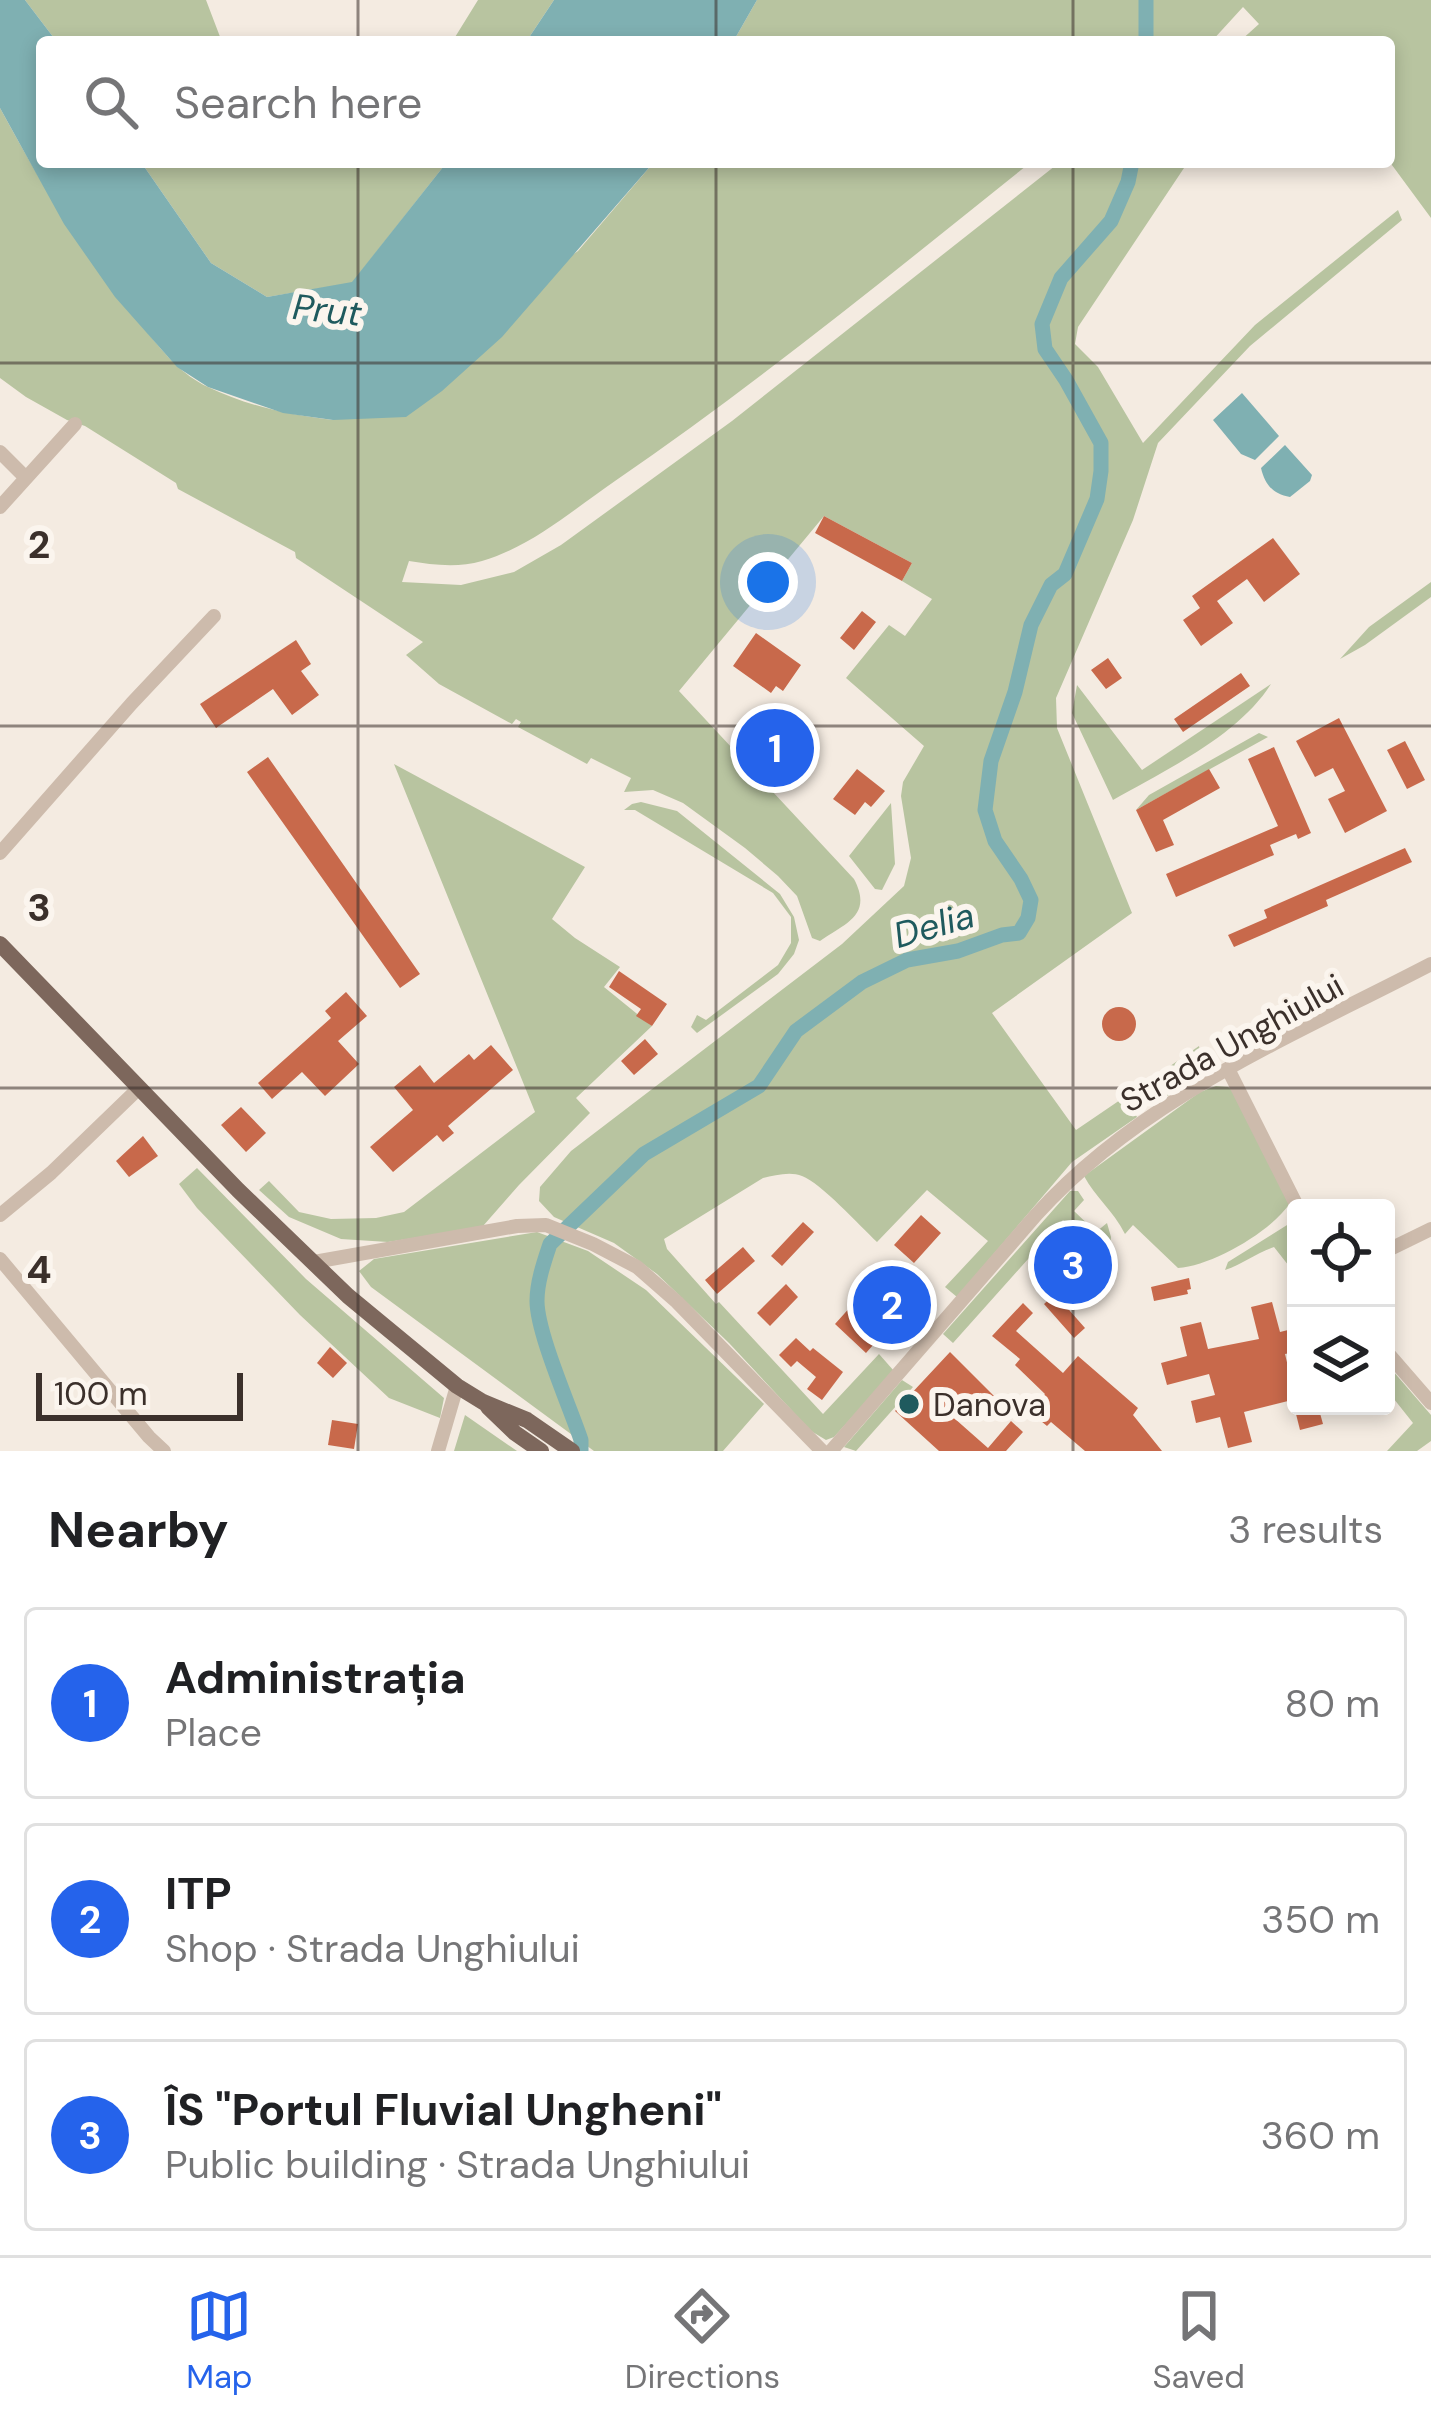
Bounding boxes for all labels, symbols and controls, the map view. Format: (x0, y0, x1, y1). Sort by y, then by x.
search box (36, 36, 1395, 168)
icon: search (78, 69, 144, 135)
text: Search here (174, 73, 422, 132)
water label: Prut (290, 283, 365, 337)
text: 2 (28, 519, 50, 570)
your location (738, 552, 798, 612)
pin: 1 (736, 703, 814, 793)
text: 3 (27, 882, 51, 933)
water label: Delia (888, 891, 980, 959)
street label: Strada Unghiului (1113, 964, 1351, 1122)
map controls (1287, 1199, 1395, 1415)
button: locate (1287, 1199, 1395, 1307)
pin: 3 (1034, 1220, 1112, 1310)
text: 4 (26, 1244, 52, 1295)
pin: 2 (853, 1260, 931, 1350)
button: layers (1287, 1307, 1395, 1415)
scale bar (36, 1367, 243, 1420)
text: 100 m (54, 1372, 148, 1415)
place label: Danova (933, 1383, 1046, 1426)
marker: Danova (896, 1391, 922, 1417)
text: Nearby (48, 1496, 229, 1563)
text: 3 results (1228, 1504, 1383, 1555)
text: Administrația (165, 1648, 466, 1707)
text: 1 (83, 1678, 97, 1729)
text: 80 m (1284, 1678, 1380, 1729)
text: Place (165, 1707, 262, 1758)
text: ITP (165, 1864, 232, 1923)
text: 2 (79, 1894, 101, 1945)
text: 350 m (1261, 1894, 1380, 1945)
text: Shop · Strada Unghiului (165, 1923, 580, 1974)
text: ÎS "Portul Fluvial Ungheni" (165, 2080, 722, 2139)
text: 3 (78, 2110, 102, 2161)
text: 360 m (1261, 2110, 1380, 2161)
text: Public building · Strada Unghiului (165, 2139, 750, 2190)
tab: Map (186, 2283, 253, 2398)
tab: Directions (625, 2283, 780, 2398)
tab: Saved (1152, 2283, 1245, 2398)

